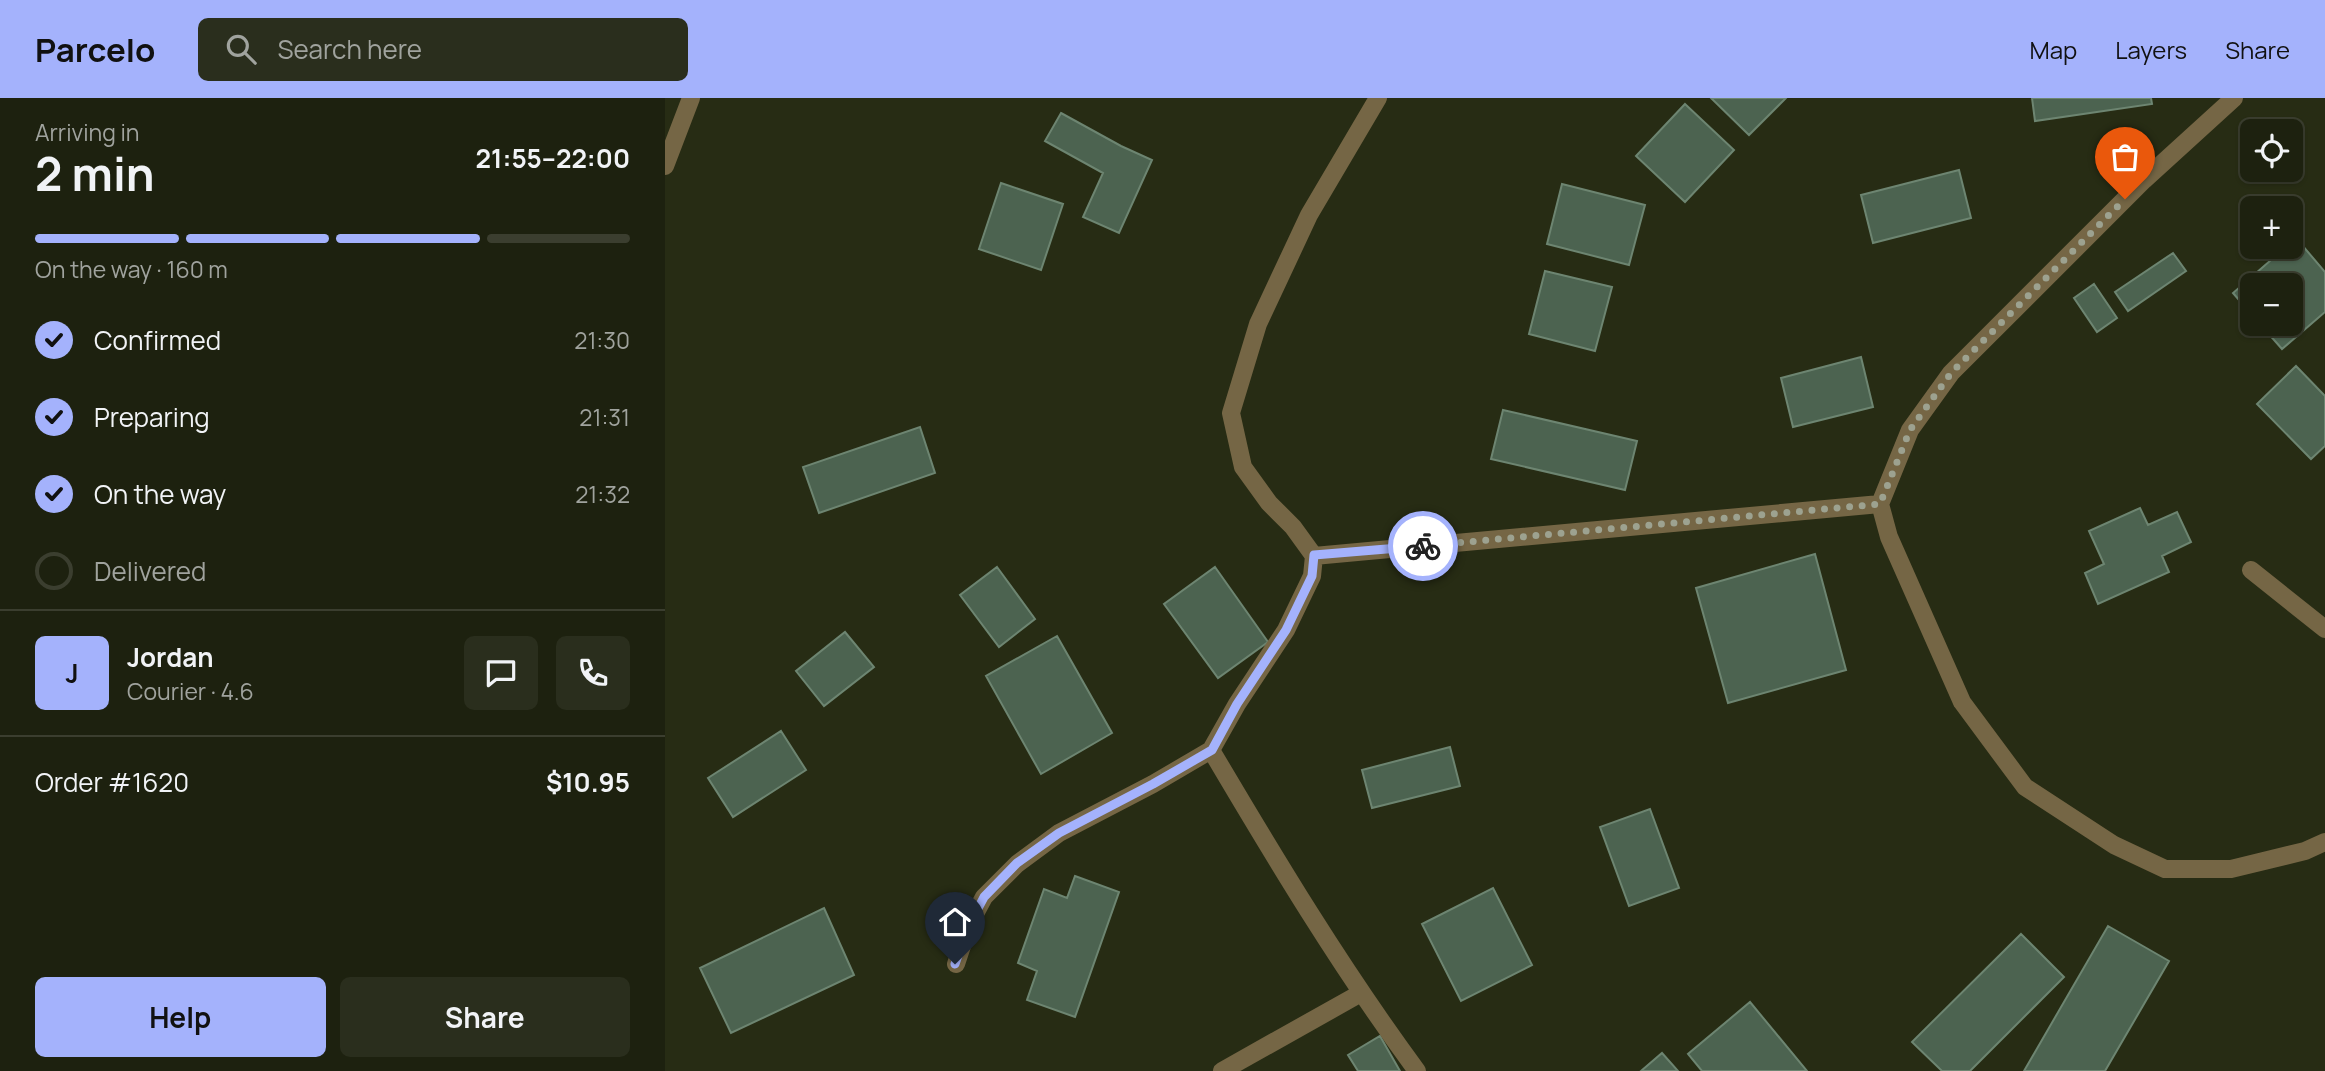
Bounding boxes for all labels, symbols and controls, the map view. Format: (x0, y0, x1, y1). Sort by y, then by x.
search box (198, 18, 688, 81)
text: Parcelo (35, 27, 156, 72)
icon: search (222, 30, 260, 68)
text: Search here (278, 31, 422, 67)
text: Map (2030, 33, 2077, 66)
text: Layers (2115, 33, 2187, 66)
text: Share (2225, 33, 2290, 66)
text: Arriving in (35, 116, 140, 148)
map controls (2240, 119, 2303, 336)
button: locate (2240, 119, 2303, 182)
pin (2095, 127, 2155, 199)
icon: bag (2106, 138, 2144, 176)
text: 21:55–22:00 (476, 140, 630, 176)
text: 2 min (35, 142, 155, 205)
button: + (2240, 196, 2303, 259)
text: On the way · 160 m (35, 253, 228, 285)
button: − (2240, 273, 2303, 336)
icon: check (35, 321, 73, 359)
text: Confirmed (94, 322, 221, 358)
text: 21:30 (574, 324, 630, 356)
icon: check (35, 398, 73, 436)
text: Preparing (94, 399, 210, 435)
text: 21:31 (579, 401, 630, 433)
icon: check (35, 475, 73, 513)
text: On the way (94, 476, 226, 512)
text: 21:32 (575, 478, 630, 510)
courier (1388, 511, 1458, 581)
icon: bike (1404, 527, 1442, 565)
text: Delivered (94, 553, 206, 589)
button: chat (464, 636, 538, 710)
button: phone (556, 636, 630, 710)
text: Jordan (127, 639, 213, 675)
text: J (65, 655, 79, 691)
text: Courier · 4.6 (127, 675, 254, 707)
text: Order #1620 (35, 764, 189, 800)
text: $10.95 (546, 764, 630, 800)
pin (925, 892, 985, 964)
icon: home (936, 903, 974, 941)
button: Help (35, 977, 326, 1057)
button: Share (340, 977, 630, 1057)

